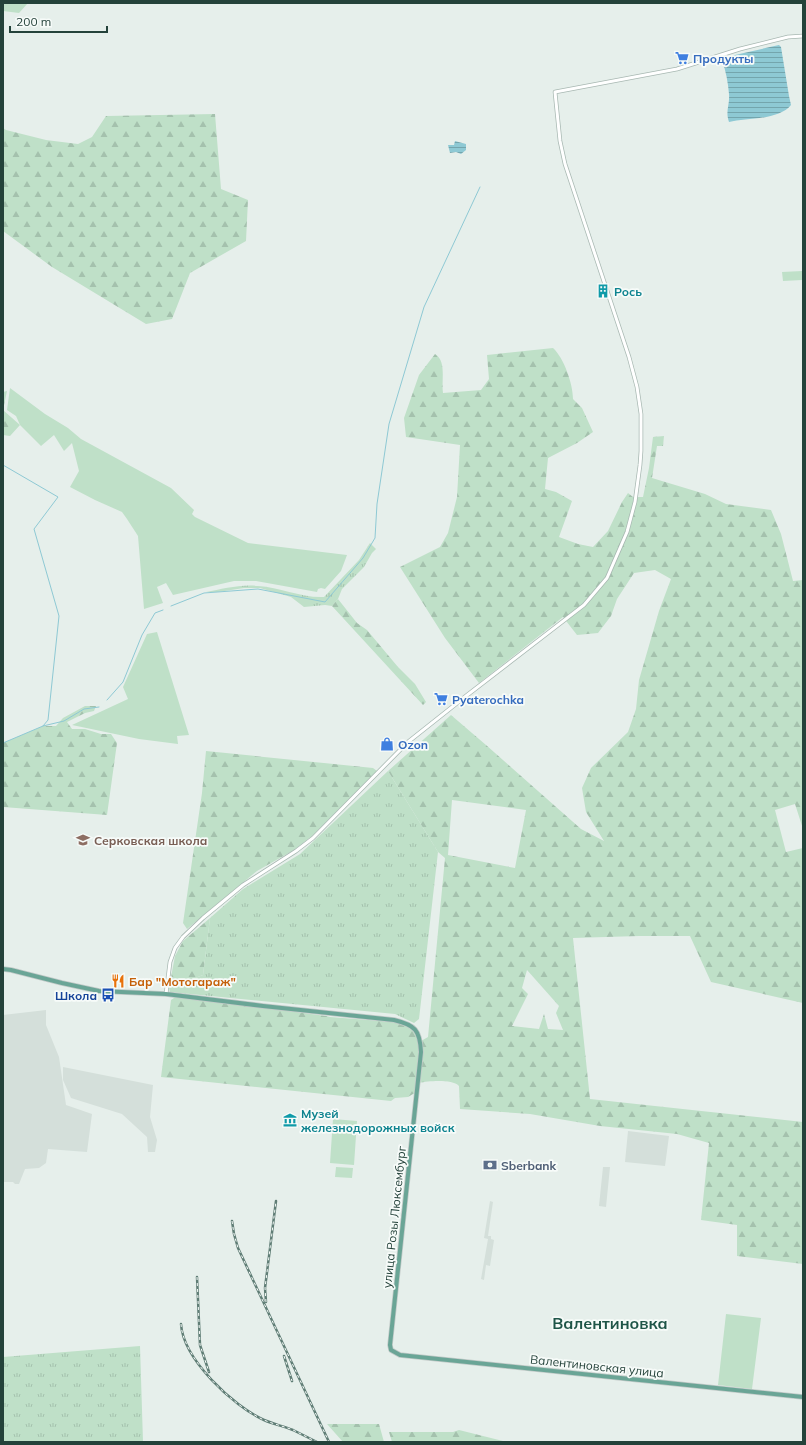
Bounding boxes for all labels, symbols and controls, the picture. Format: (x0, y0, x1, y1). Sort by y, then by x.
scale bar (10, 8, 107, 34)
text: 200 m (16, 14, 51, 29)
supermarket icon: Продукты (674, 50, 690, 66)
place label: Продукты (693, 51, 754, 66)
building icon: Рось (595, 283, 611, 299)
place label: Рось (614, 284, 642, 299)
supermarket icon: Pyaterochka (433, 691, 449, 707)
place label: Pyaterochka (452, 692, 524, 707)
shop icon: Ozon (379, 736, 395, 752)
place label: Ozon (398, 737, 428, 752)
school or university icon: Серковская школа (75, 832, 91, 848)
place label: Серковская школа (94, 833, 207, 848)
restaurant icon: Бар "Мотогараж" (110, 973, 126, 989)
place label: Бар "Мотогараж" (129, 974, 236, 989)
bus stop icon: Школа (100, 987, 116, 1003)
place label: Школа (55, 988, 97, 1003)
place label: Музей железнодорожных войск (300, 1106, 455, 1135)
museum icon: Музей железнодорожных войск (282, 1112, 298, 1128)
street label: улица Розы Люксембург (379, 1145, 409, 1289)
bank icon: Sberbank (482, 1157, 498, 1173)
place label: Sberbank (501, 1158, 557, 1173)
district label: Валентиновка (552, 1313, 668, 1333)
street label: Валентиновская улица (529, 1352, 665, 1380)

